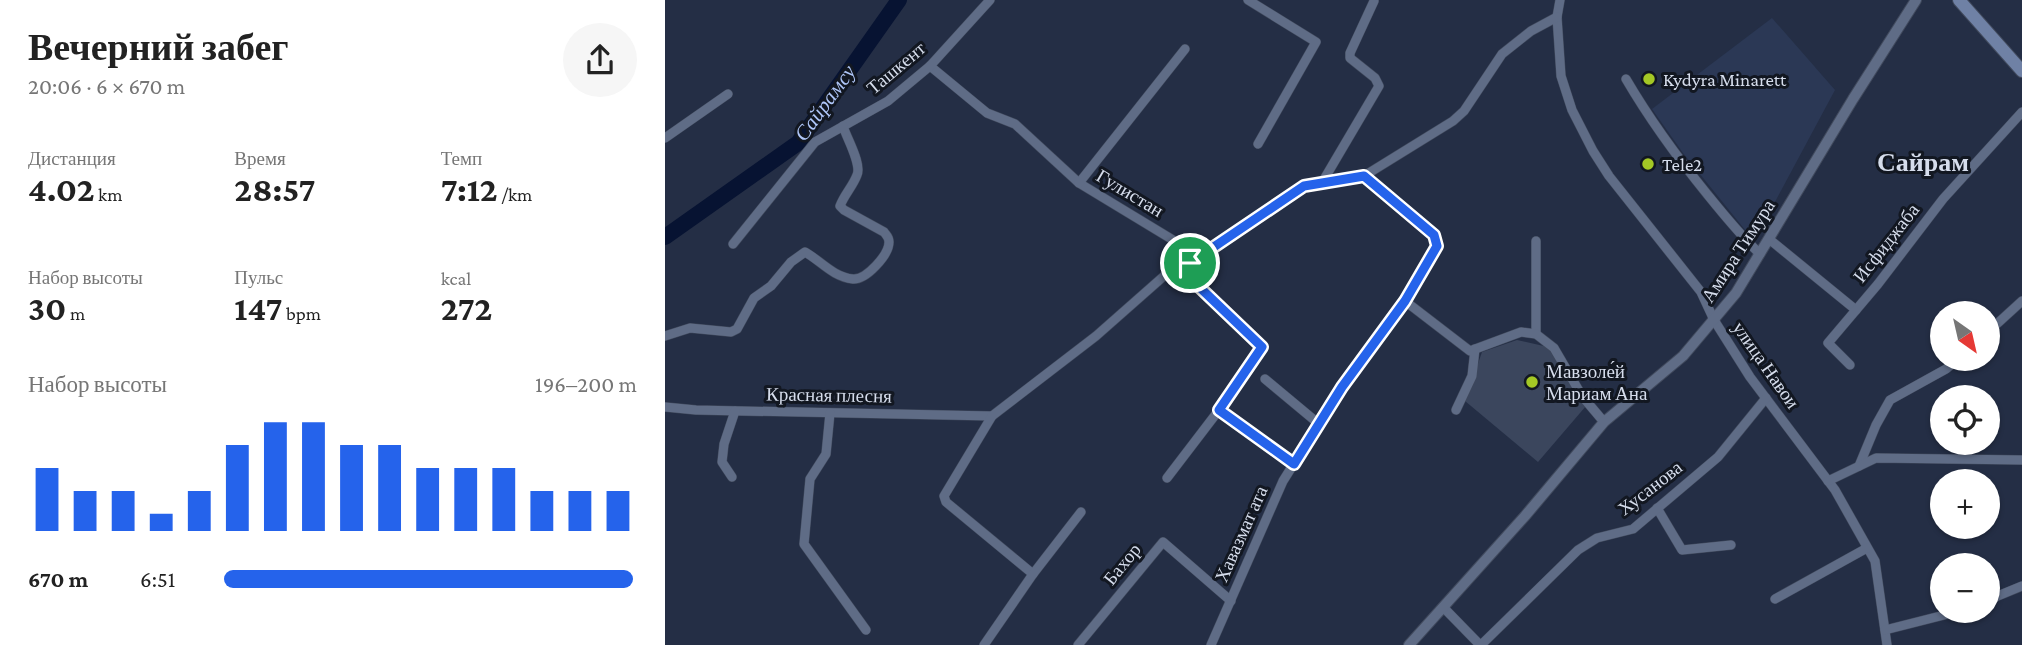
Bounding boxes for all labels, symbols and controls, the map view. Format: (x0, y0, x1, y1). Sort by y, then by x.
button: share (563, 23, 637, 97)
text: Вечерний забег (28, 26, 289, 68)
street label: Ташкент (862, 37, 930, 98)
water label: Сайрамсу (789, 60, 861, 146)
place label: Kydyra Minarett (1663, 69, 1787, 90)
marker: Kydyra Minarett (1641, 71, 1657, 87)
text: 20:06 · 6 × 670 m (28, 73, 185, 99)
text: Дистанция (28, 148, 116, 169)
text: Время (234, 148, 286, 169)
text: Темп (441, 148, 482, 169)
district label: Сайрам (1877, 148, 1969, 177)
place label: Tele2 (1662, 154, 1702, 175)
marker: Tele2 (1640, 156, 1656, 172)
street label: Гулистан (1093, 165, 1167, 221)
text: 4.02 (28, 170, 95, 209)
text: 28:57 (234, 170, 316, 209)
text: 7:12 (441, 170, 498, 209)
text: km (95, 184, 122, 205)
text: /km (498, 184, 532, 205)
street label: Амира Тимура (1697, 195, 1779, 306)
street label: Исфиджаба (1849, 199, 1924, 287)
pin (1160, 233, 1220, 293)
icon: arrive (1171, 244, 1209, 282)
text: Набор высоты (28, 267, 143, 288)
text: Пульс (234, 267, 283, 288)
text: kcal (441, 268, 471, 289)
text: 30 (28, 289, 66, 328)
text: 147 (234, 289, 282, 328)
text: 272 (441, 289, 492, 328)
north arrow (1930, 301, 2000, 371)
map controls (1930, 301, 2000, 623)
text: m (66, 303, 85, 324)
text: bpm (282, 303, 321, 324)
street label: улица Навои (1728, 318, 1804, 412)
place label: Мавзоле́й Мариам Ана (1546, 361, 1648, 404)
text: Набор высоты (28, 371, 167, 397)
text: 196–200 m (535, 371, 637, 397)
marker: Мавзоле́й Мариам Ана (1524, 374, 1540, 390)
street label: Красная плесня (766, 383, 892, 407)
button: locate (1930, 385, 2000, 455)
street label: Хусанова (1614, 456, 1687, 520)
button: + (1930, 469, 2000, 539)
street label: Хавазмат ата (1210, 482, 1272, 585)
street label: Бахор (1099, 539, 1145, 589)
button: − (1930, 553, 2000, 623)
text: 670 m (28, 566, 88, 592)
text: 6:51 (140, 566, 175, 592)

